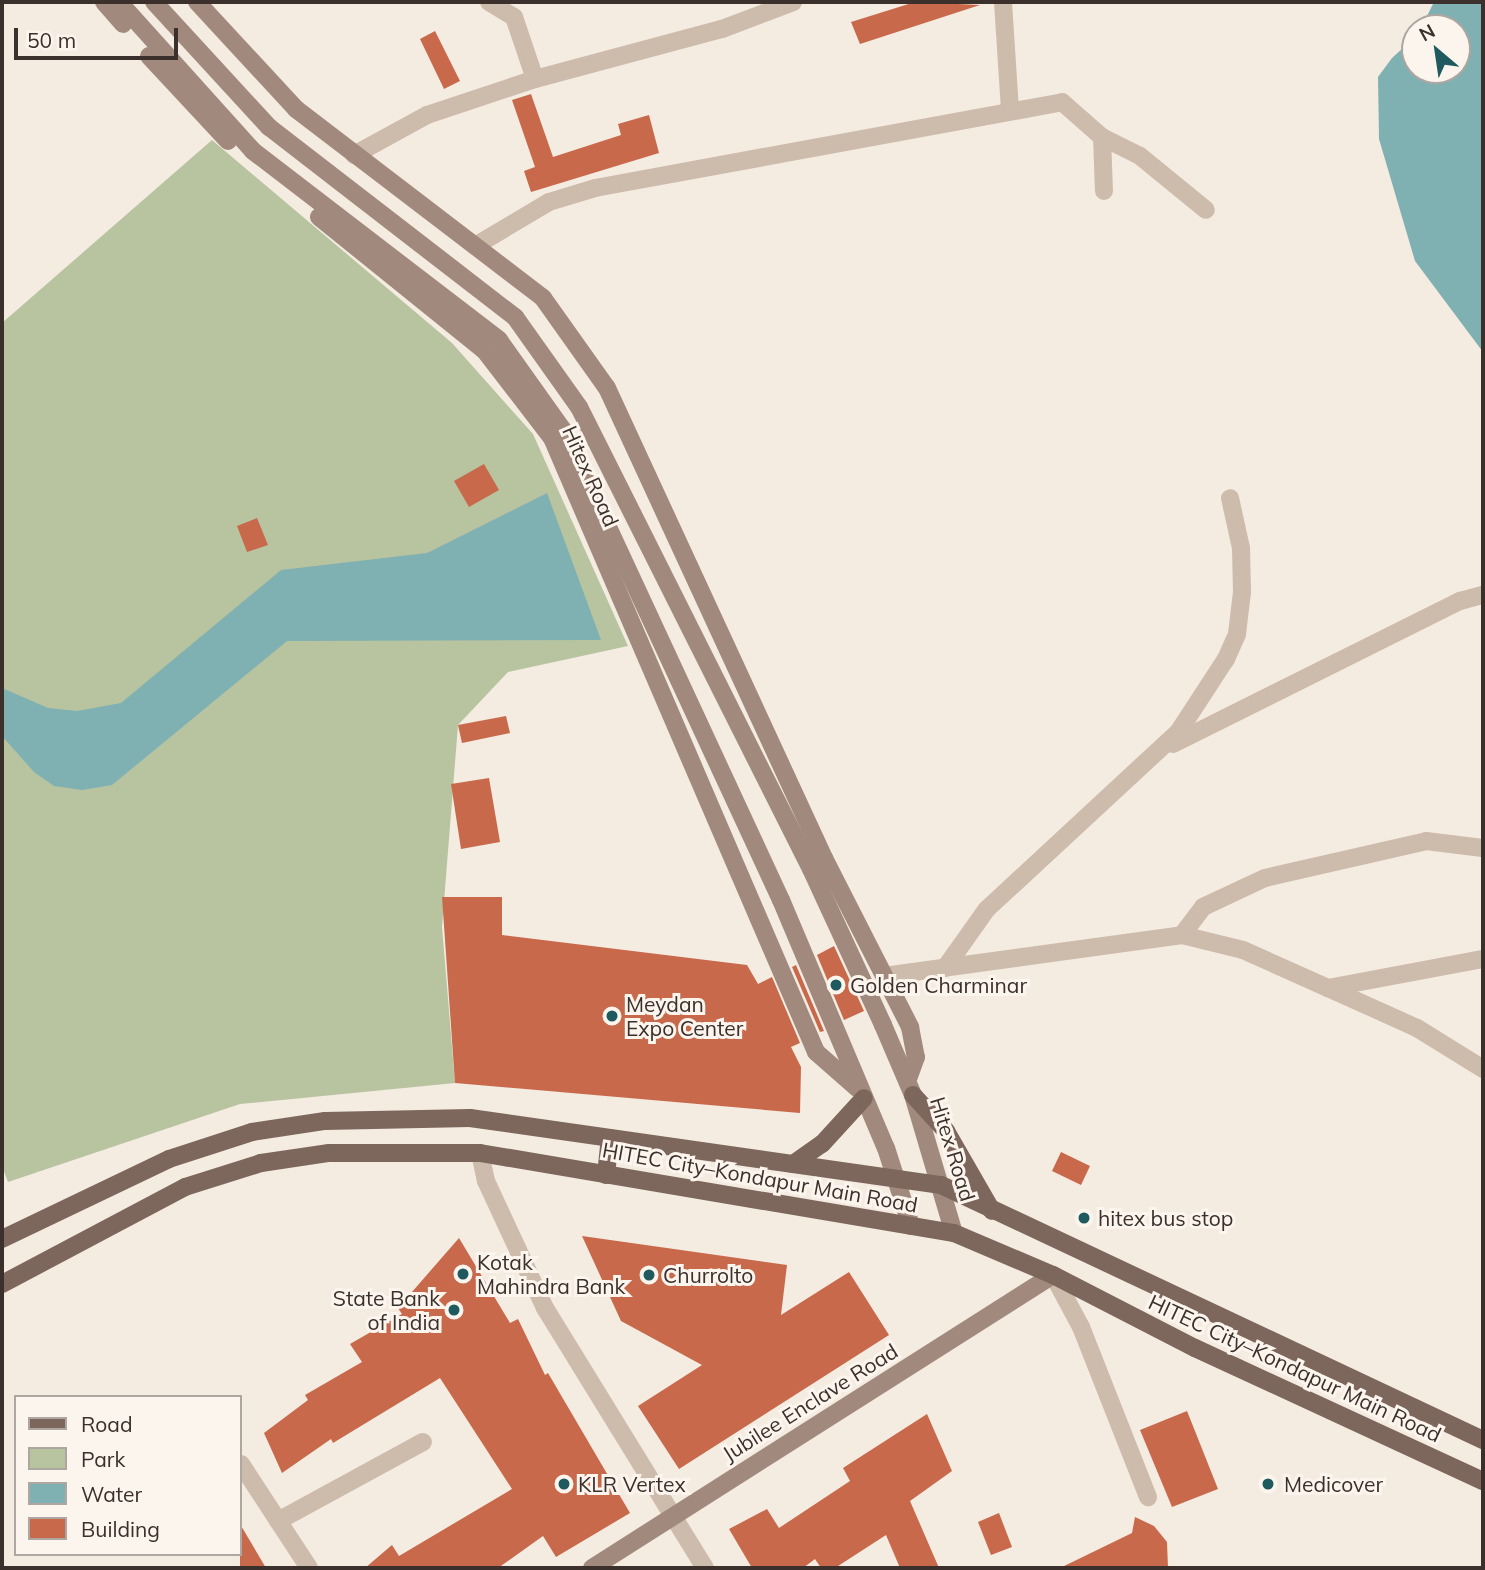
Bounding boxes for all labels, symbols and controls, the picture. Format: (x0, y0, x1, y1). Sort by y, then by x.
scale bar (18, 14, 182, 58)
north arrow (1401, 14, 1471, 84)
text: N (1415, 18, 1439, 46)
text: 50 m (27, 27, 76, 53)
street label: Hitex Road (558, 422, 624, 530)
place label: Golden Charminar (850, 972, 1027, 998)
marker: Golden Charminar (828, 977, 844, 993)
place label: Meydan Expo Center (626, 991, 743, 1041)
marker: Meydan Expo Center (604, 1008, 620, 1024)
street label: Hitex Road (925, 1094, 981, 1204)
street label: HITEC City–Kondapur Main Road (600, 1137, 920, 1217)
place label: hitex bus stop (1098, 1205, 1233, 1231)
marker: hitex bus stop (1076, 1210, 1092, 1226)
place label: Kotak Mahindra Bank (477, 1249, 625, 1299)
place label: Churrolto (663, 1262, 753, 1288)
marker: Kotak Mahindra Bank (455, 1266, 471, 1282)
marker: Churrolto (641, 1267, 657, 1283)
place label: State Bank of India (333, 1285, 440, 1335)
street label: HITEC City–Kondapur Main Road (1145, 1289, 1445, 1447)
marker: State Bank of India (446, 1302, 462, 1318)
street label: Jubilee Enclave Road (718, 1338, 902, 1466)
legend (14, 1395, 242, 1556)
text: Road (81, 1411, 132, 1437)
text: Park (81, 1446, 125, 1472)
place label: KLR Vertex (578, 1471, 686, 1497)
place label: Medicover (1284, 1471, 1383, 1497)
marker: Medicover (1258, 1474, 1278, 1494)
marker: KLR Vertex (556, 1476, 572, 1492)
text: Water (81, 1481, 142, 1507)
text: Building (81, 1516, 160, 1542)

